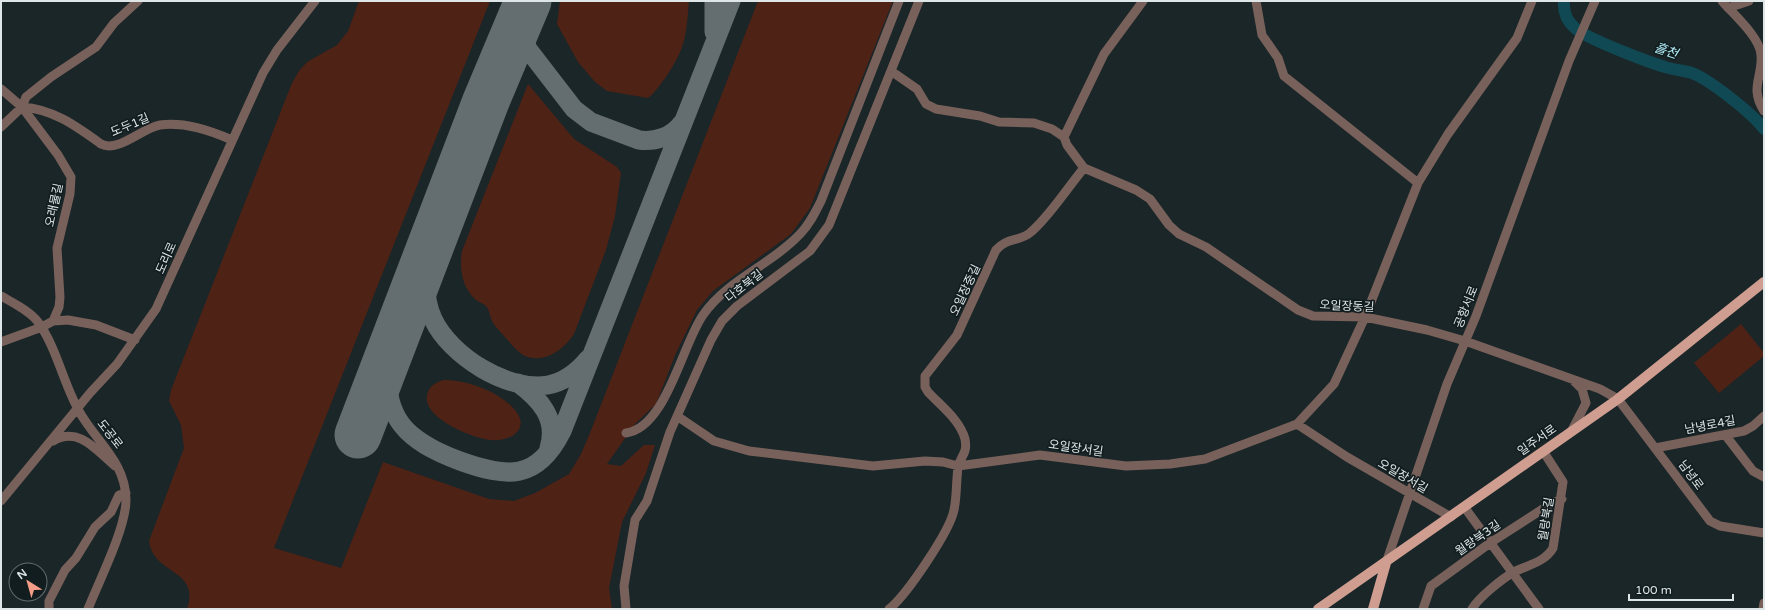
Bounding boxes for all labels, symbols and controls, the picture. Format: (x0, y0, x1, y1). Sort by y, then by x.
water label: 흘천 (1652, 40, 1681, 63)
street label: 도두1길 (109, 111, 151, 139)
street label: 오래물길 (43, 182, 65, 228)
street label: 도리로 (153, 240, 179, 276)
street label: 오일장중길 (947, 262, 983, 318)
street label: 다호북길 (722, 267, 766, 305)
street label: 공항서로 (1451, 284, 1481, 330)
street label: 오일장동길 (1319, 298, 1375, 314)
street label: 남녕로4길 (1683, 413, 1737, 437)
street label: 도공로 (94, 417, 126, 451)
street label: 일주서로 (1515, 422, 1559, 458)
street label: 오일장서길 (1048, 437, 1104, 459)
street label: 오일장서길 (1376, 456, 1430, 496)
street label: 남녕로 (1676, 457, 1706, 493)
street label: 월랑북길 (1536, 496, 1556, 542)
street label: 월랑북3길 (1453, 517, 1503, 559)
north arrow (8, 562, 48, 602)
text: N (15, 567, 30, 582)
scale bar (1629, 576, 1733, 602)
text: 100 m (1635, 583, 1672, 597)

